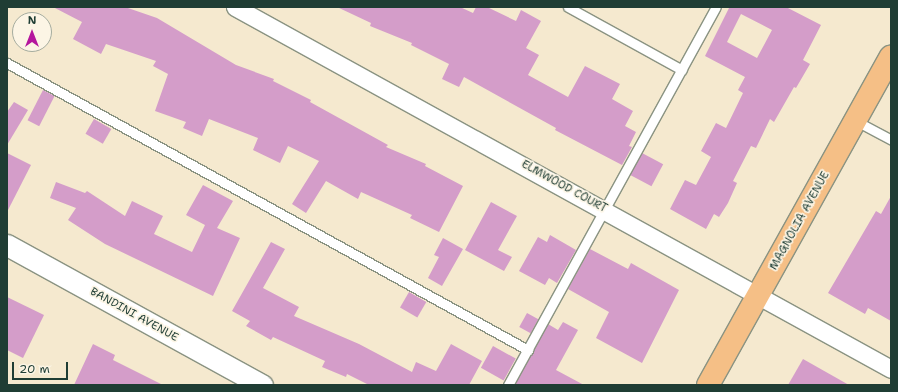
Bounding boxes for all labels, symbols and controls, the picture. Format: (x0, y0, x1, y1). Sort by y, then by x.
north arrow (12, 12, 52, 52)
text: N (28, 13, 36, 28)
street label: ELMWOOD COURT (519, 158, 609, 216)
street label: MAGNOLIA AVENUE (767, 169, 833, 273)
street label: BANDINI AVENUE (88, 285, 180, 345)
scale bar (14, 354, 70, 380)
text: 20 m (19, 361, 50, 377)

